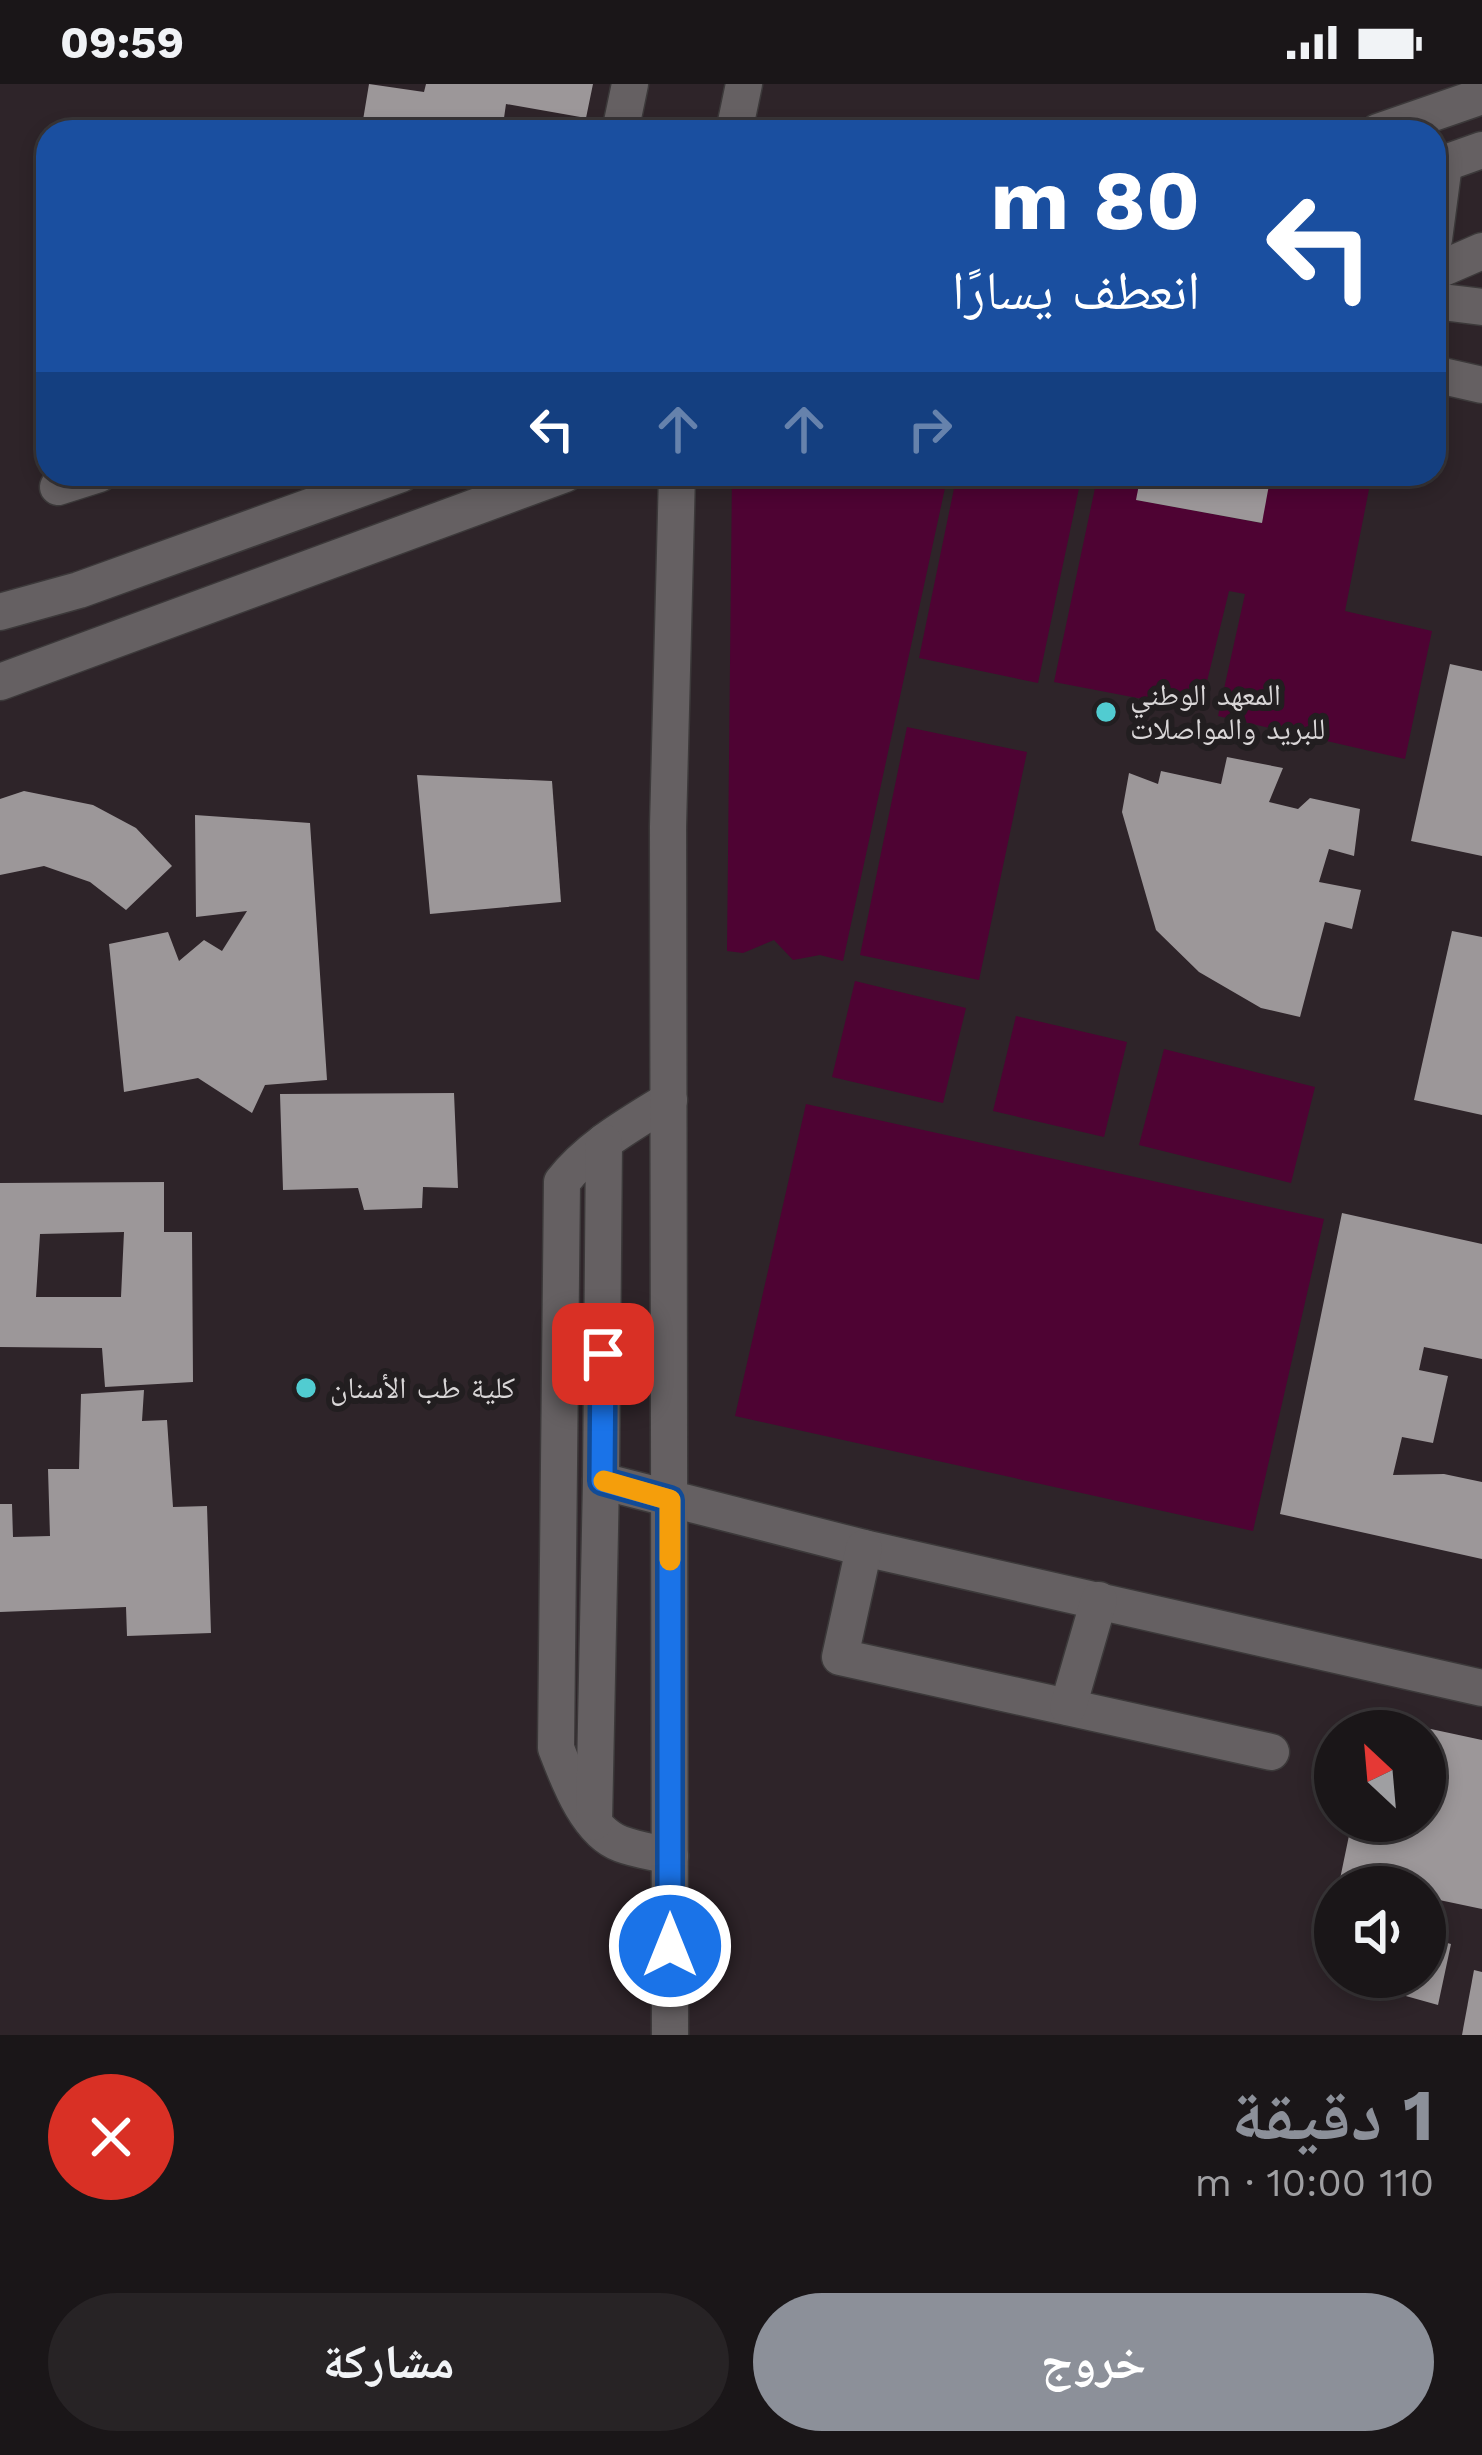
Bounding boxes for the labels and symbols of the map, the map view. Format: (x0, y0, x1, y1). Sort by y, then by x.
place label: المعهد الوطني للبريد والمواصلات (1130, 677, 1325, 746)
marker: المعهد الوطني للبريد والمواصلات (1093, 699, 1119, 725)
pin (552, 1303, 654, 1405)
place label: كلية طب الأسنان (330, 1370, 515, 1406)
marker: كلية طب الأسنان (293, 1375, 319, 1401)
north arrow (1314, 1710, 1446, 1842)
position arrow (607, 1883, 733, 2009)

